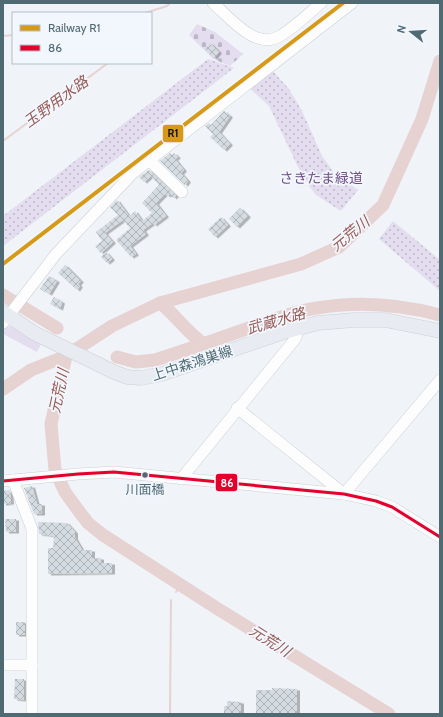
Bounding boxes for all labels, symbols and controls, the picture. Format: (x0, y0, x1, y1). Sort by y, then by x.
legend (12, 12, 152, 64)
north arrow (391, 12, 431, 52)
text: Railway R1 (48, 20, 100, 35)
text: N (394, 23, 409, 35)
text: 86 (48, 40, 62, 55)
water label: 玉野用水路 (20, 72, 93, 131)
line badge: R1 (162, 124, 184, 143)
text: R1 (168, 126, 178, 140)
park label: さきたま緑道 (279, 169, 363, 187)
water label: 元荒川 (327, 212, 375, 255)
water label: 武蔵水路 (245, 304, 309, 338)
street label: 上中森鴻巣線 (149, 341, 235, 385)
water label: 元荒川 (46, 365, 73, 415)
marker: 川面橋 (140, 470, 150, 480)
line badge: 86 (215, 473, 238, 492)
text: 86 (221, 476, 233, 490)
place label: 川面橋 (125, 481, 165, 497)
water label: 元荒川 (246, 621, 296, 662)

